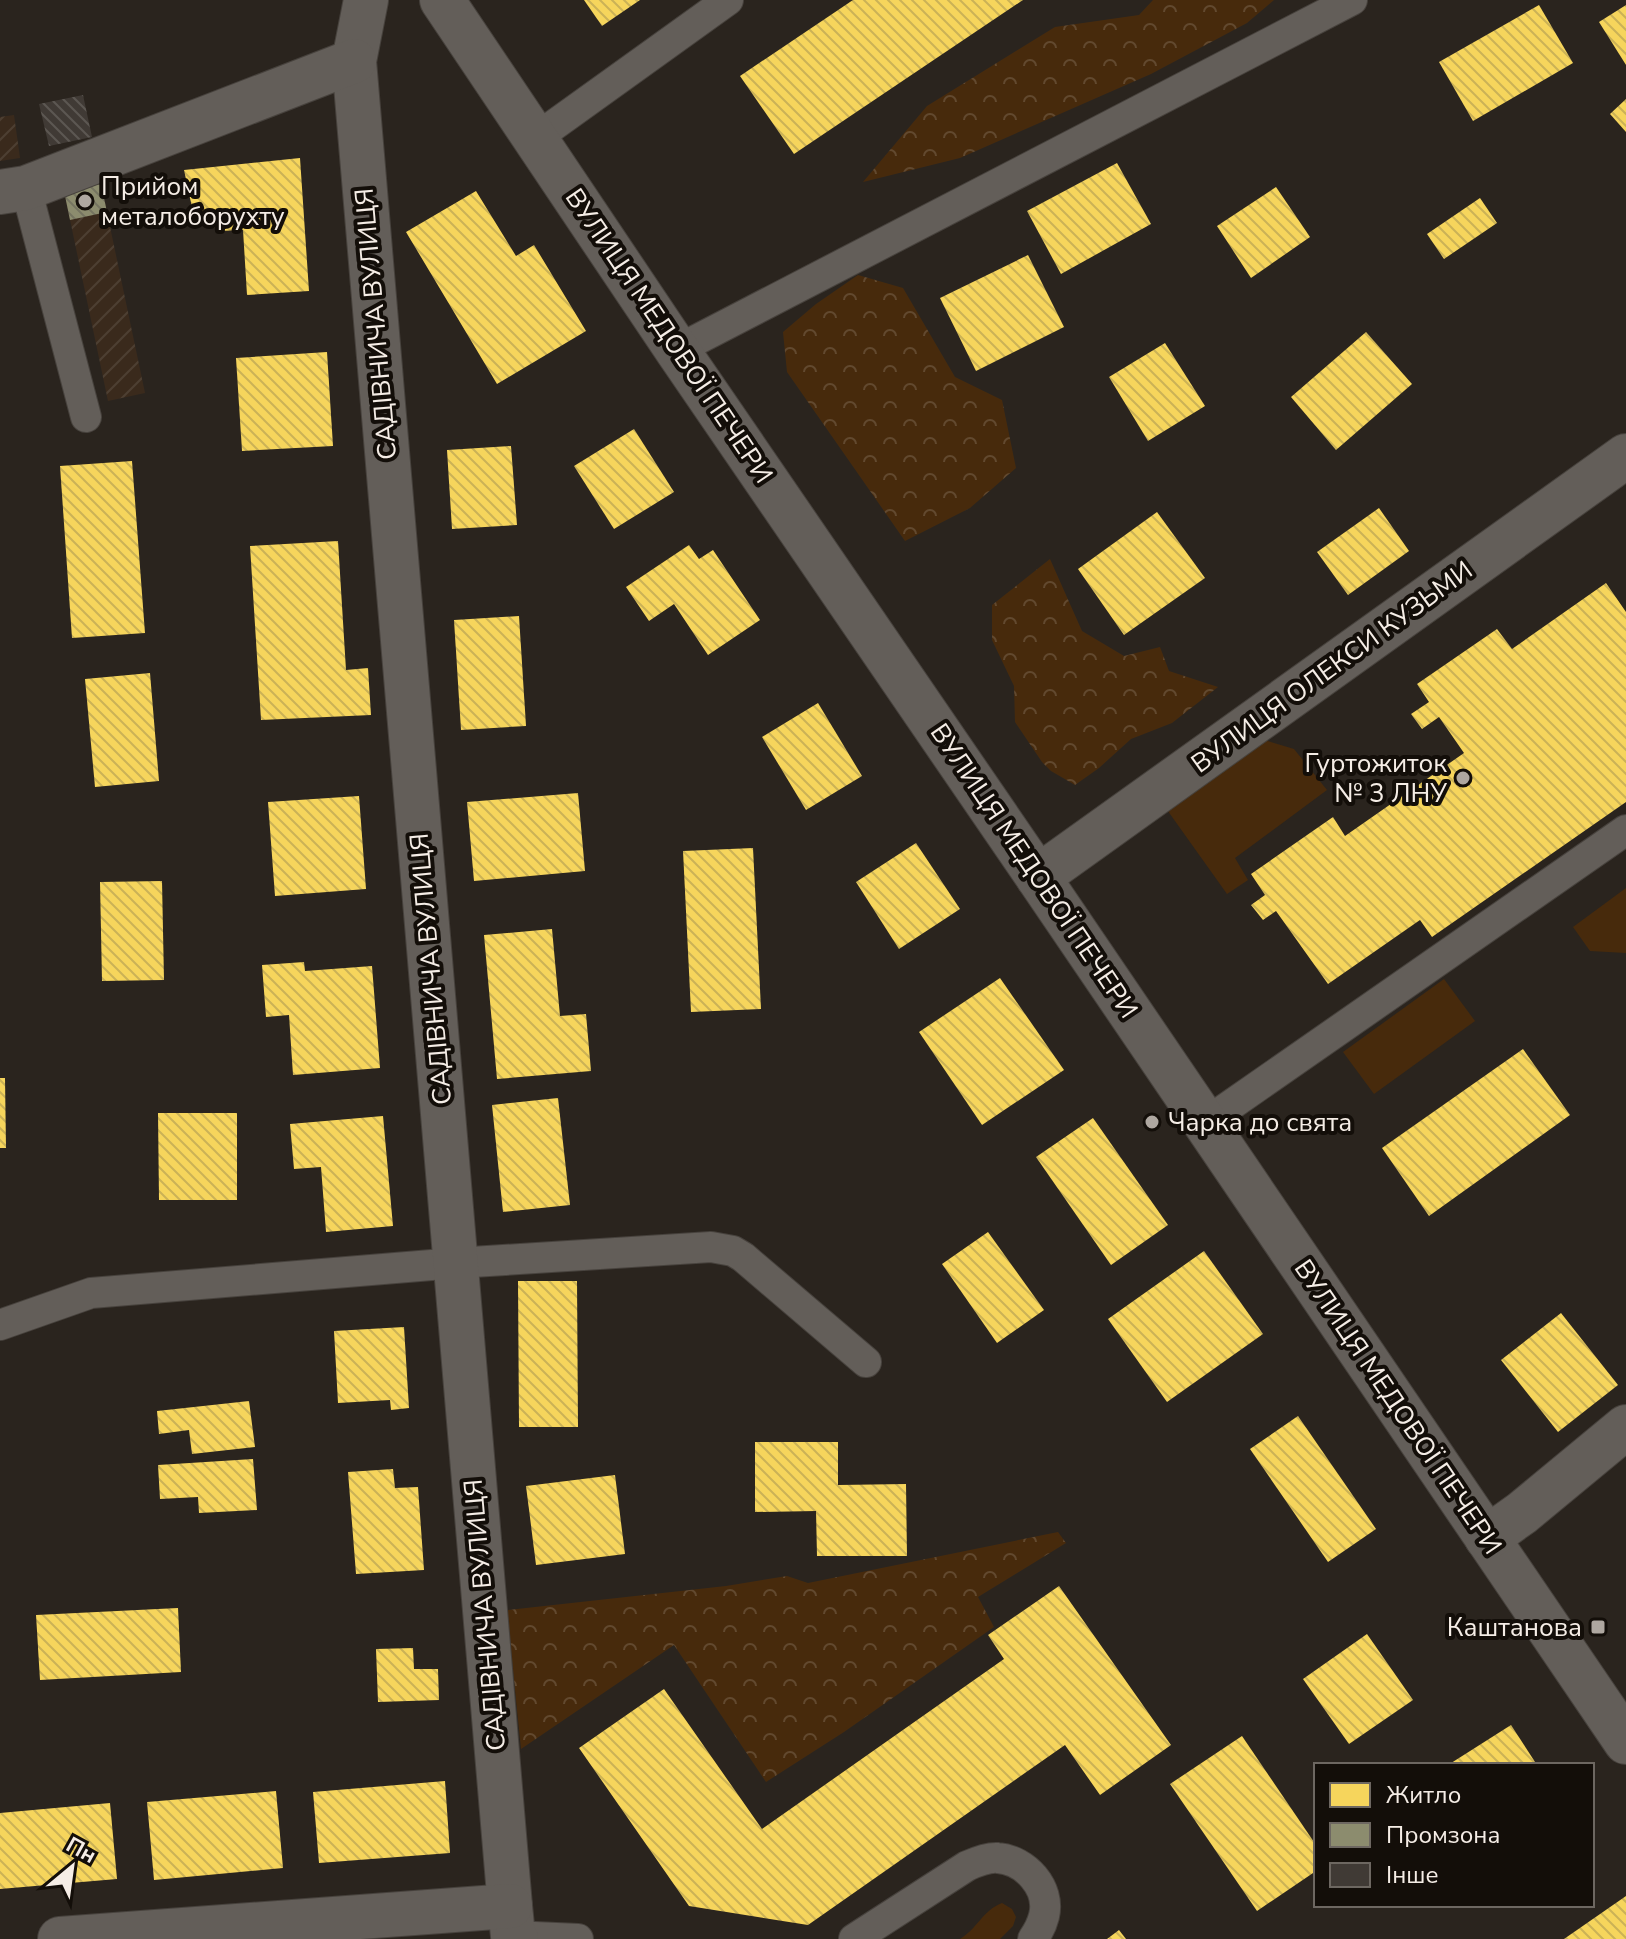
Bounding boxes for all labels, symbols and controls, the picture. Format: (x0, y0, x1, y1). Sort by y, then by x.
place label: Прийом металоборухту (101, 169, 285, 234)
street label: ВУЛИЦЯ МЕДОВОЇ ПЕЧЕРИ (557, 182, 781, 490)
street label: САДІВНИЧА ВУЛИЦЯ (347, 187, 405, 461)
marker: Прийом металоборухту (76, 192, 94, 210)
street label: ВУЛИЦЯ ОЛЕКСИ КУЗЬМИ (1184, 553, 1480, 781)
street label: ВУЛИЦЯ МЕДОВОЇ ПЕЧЕРИ (922, 717, 1146, 1025)
place label: Гуртожиток № 3 ЛНУ (1305, 746, 1447, 811)
marker: Гуртожиток № 3 ЛНУ (1454, 769, 1472, 787)
street label: САДІВНИЧА ВУЛИЦЯ (402, 832, 460, 1106)
place label: Чарка до свята (1168, 1105, 1352, 1140)
marker: Чарка до свята (1143, 1113, 1161, 1131)
street label: ВУЛИЦЯ МЕДОВОЇ ПЕЧЕРИ (1286, 1253, 1510, 1561)
street label: САДІВНИЧА ВУЛИЦЯ (456, 1478, 514, 1752)
place label: Каштанова (1447, 1610, 1582, 1645)
marker: Каштанова (1589, 1618, 1607, 1636)
legend (1314, 1763, 1594, 1907)
text: Житло (1386, 1779, 1461, 1811)
text: Промзона (1386, 1819, 1500, 1851)
north arrow (32, 1827, 112, 1907)
text: Пн (61, 1830, 102, 1871)
text: Інше (1386, 1859, 1438, 1891)

